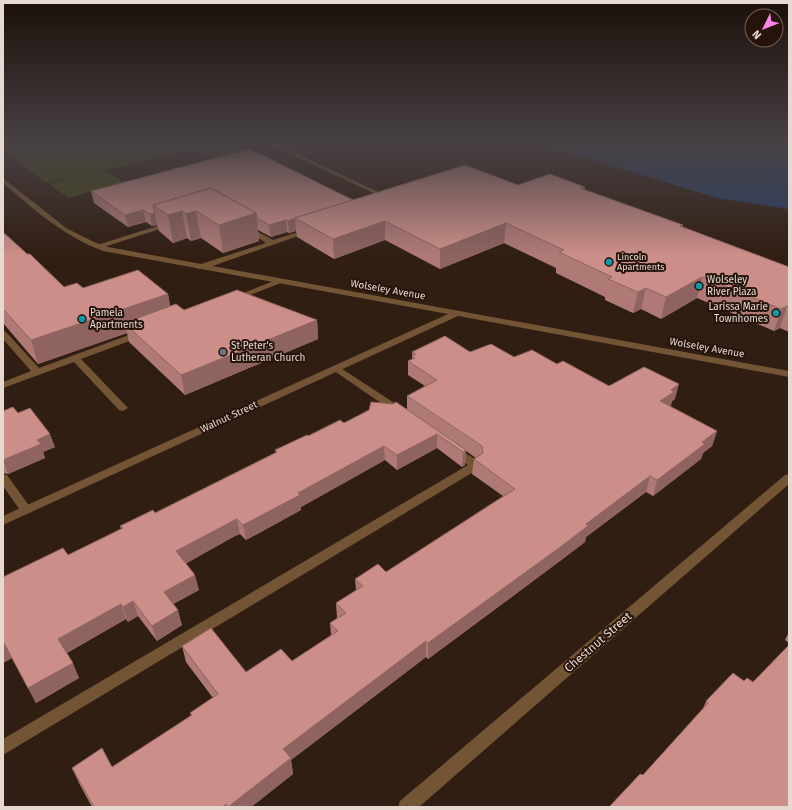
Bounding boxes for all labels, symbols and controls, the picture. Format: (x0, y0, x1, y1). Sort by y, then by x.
north arrow (744, 8, 784, 48)
text: N (750, 27, 764, 42)
place label: Lincoln Apartments (617, 252, 664, 272)
marker: Lincoln Apartments (604, 257, 614, 267)
place label: Wolseley River Plaza (707, 274, 756, 298)
street label: Wolseley Avenue (349, 277, 427, 303)
marker: Wolseley River Plaza (694, 281, 704, 291)
place label: Larissa Marie Townhomes (708, 301, 768, 325)
place label: Pamela Apartments (90, 307, 143, 331)
marker: Larissa Marie Townhomes (771, 308, 781, 318)
marker: Pamela Apartments (77, 314, 87, 324)
street label: Wolseley Avenue (668, 335, 746, 361)
place label: St Peter's Lutheran Church (231, 340, 305, 364)
marker: St Peter's Lutheran Church (218, 347, 228, 357)
street label: Walnut Street (199, 398, 260, 435)
street label: Chestnut Street (562, 609, 635, 675)

